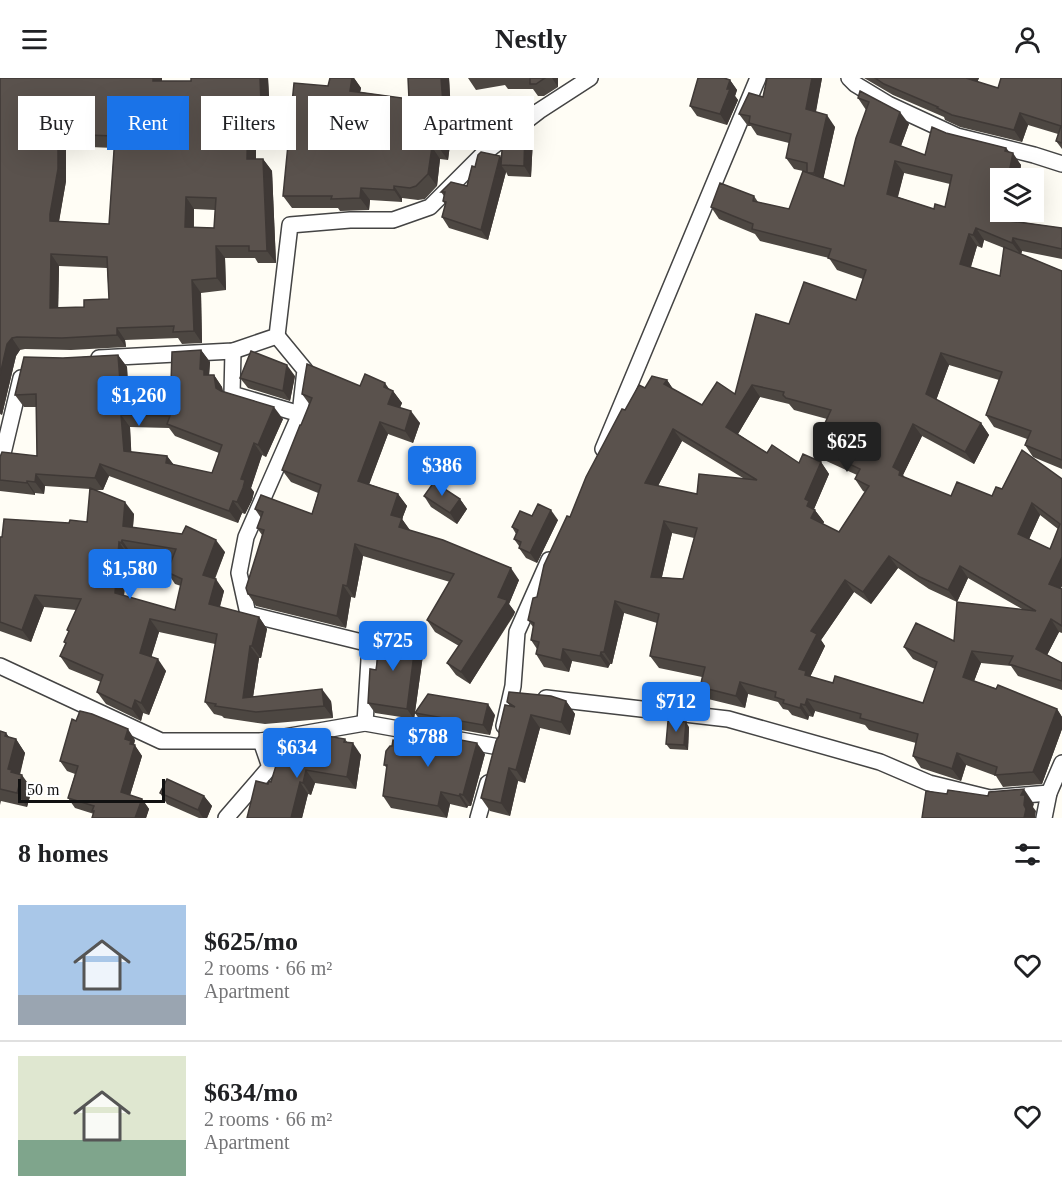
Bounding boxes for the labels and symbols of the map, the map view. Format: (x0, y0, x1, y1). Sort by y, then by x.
pin: $1,260 (90, 376, 188, 427)
pin: $625 (811, 422, 883, 473)
pin: $386 (406, 446, 478, 497)
pin: $1,580 (81, 549, 179, 600)
pin: $725 (357, 621, 429, 672)
pin: $712 (640, 682, 712, 733)
pin: $788 (392, 717, 464, 768)
pin: $634 (261, 728, 333, 779)
scale bar (18, 776, 165, 804)

